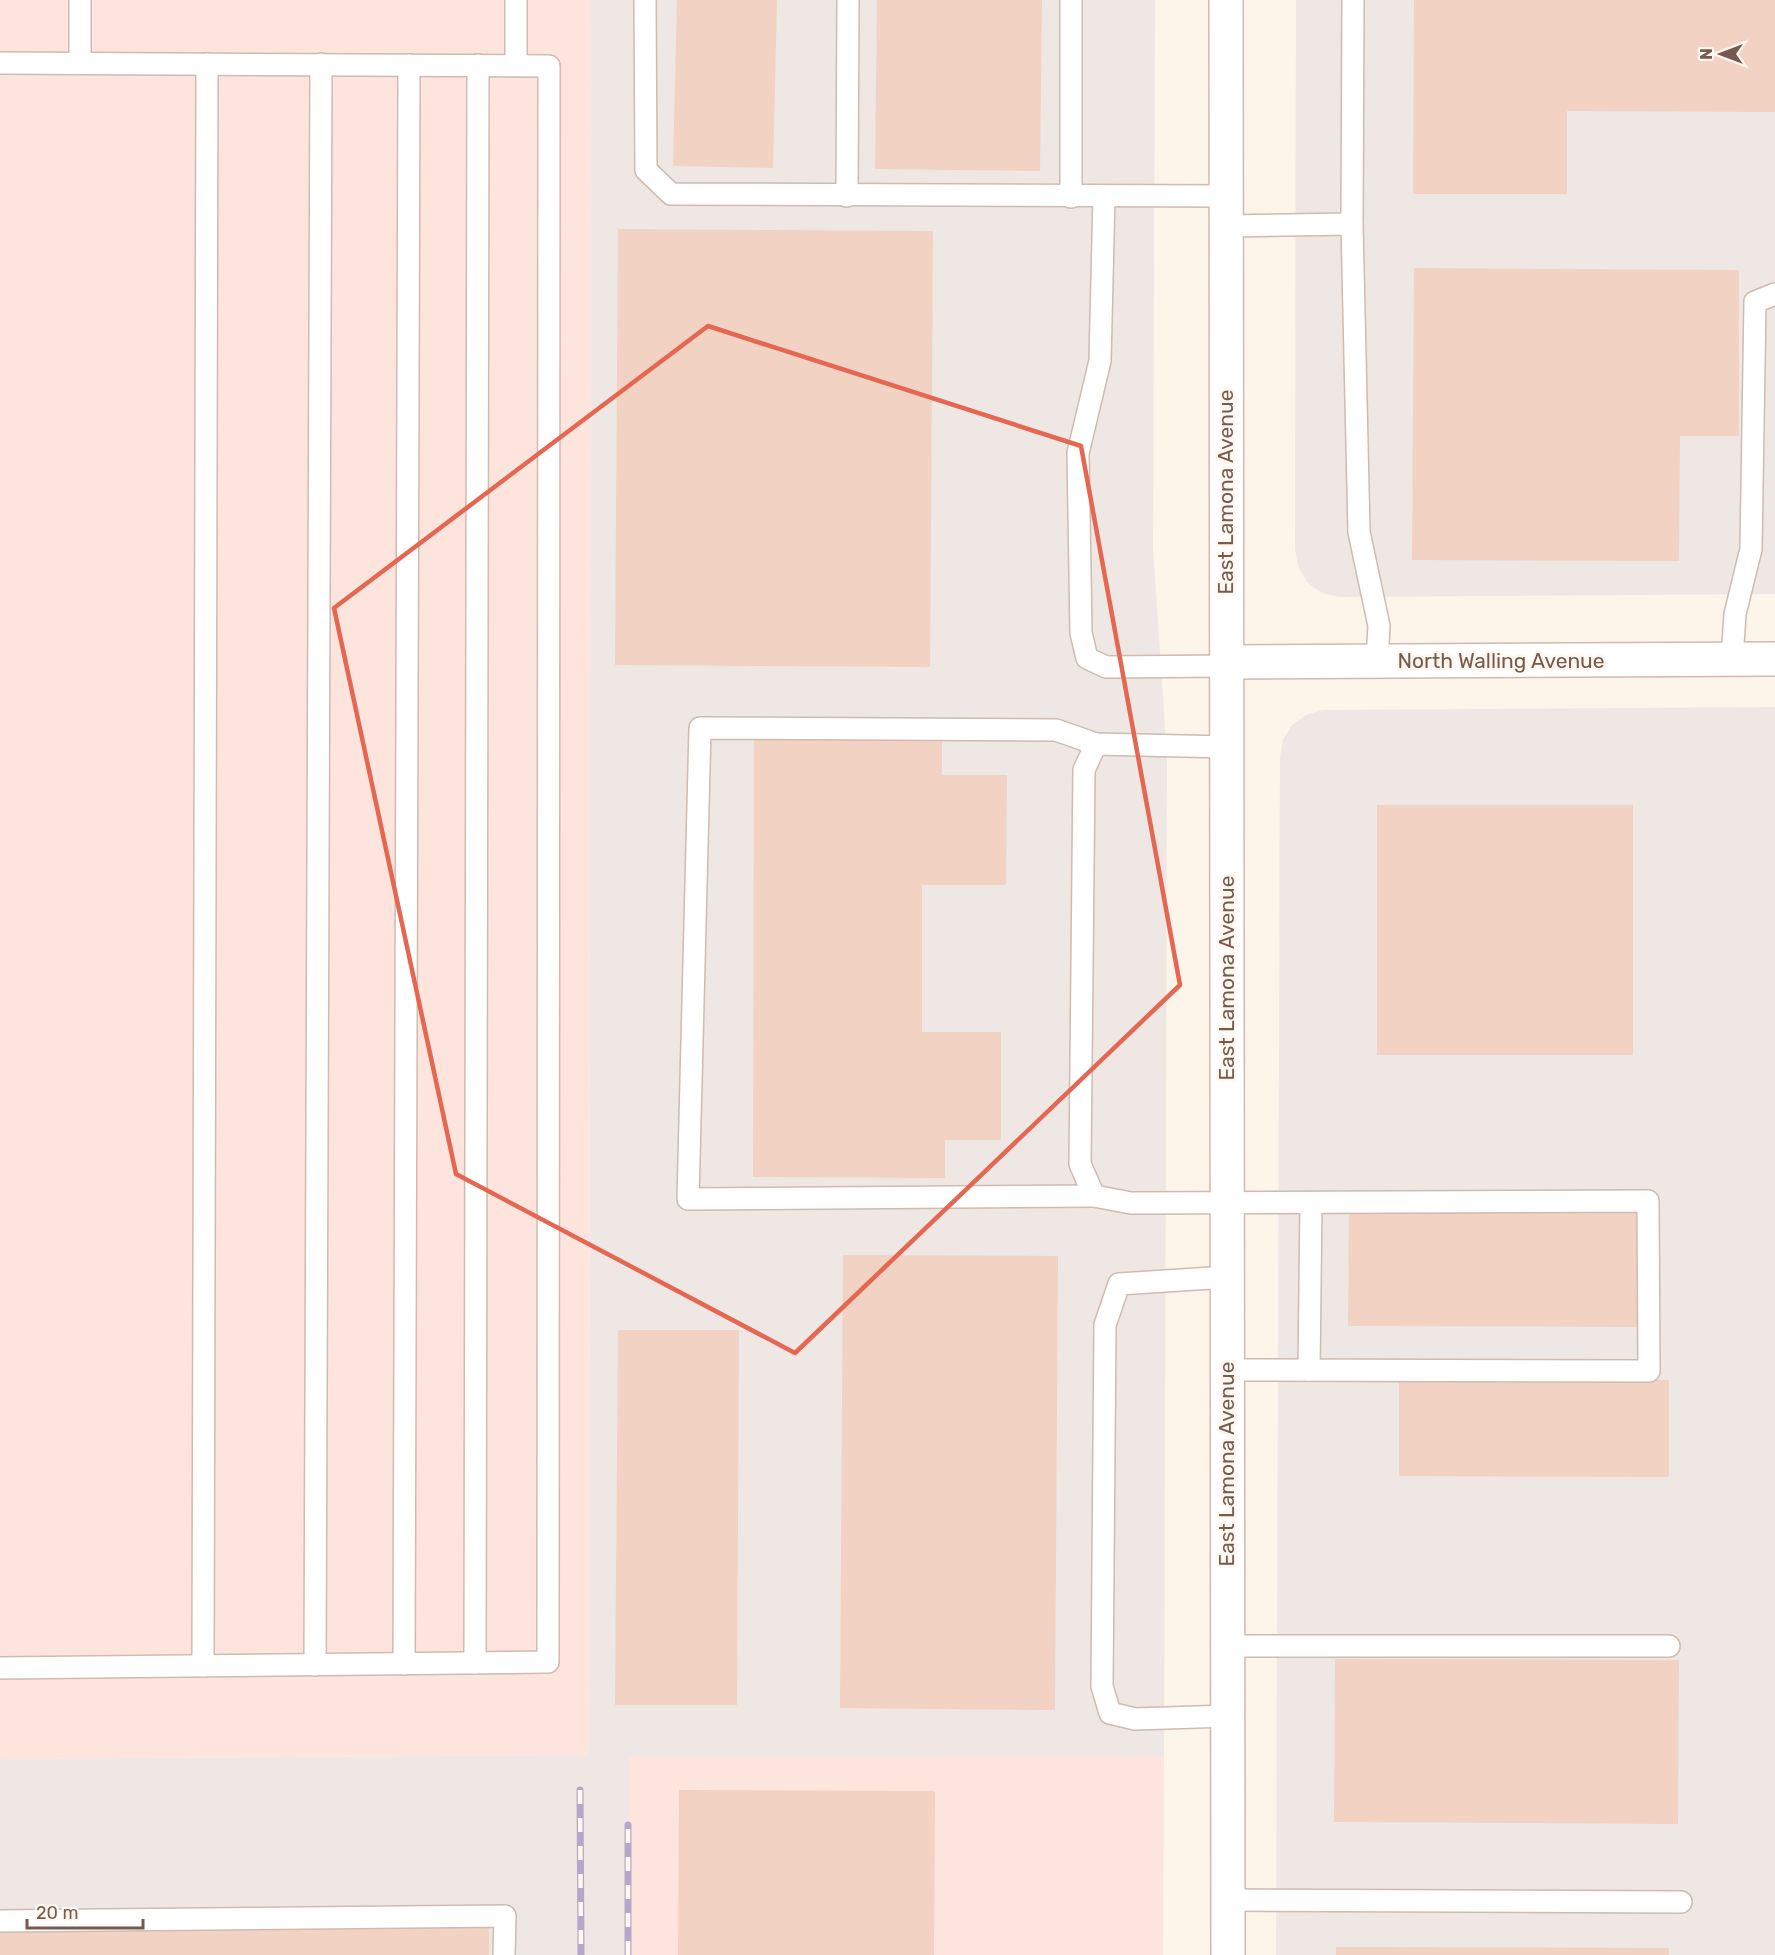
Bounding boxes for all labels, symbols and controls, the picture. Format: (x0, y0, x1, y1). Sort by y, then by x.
north arrow (1691, 24, 1751, 84)
text: N (1697, 48, 1716, 60)
street label: East Lamona Avenue (1213, 390, 1238, 594)
street label: North Walling Avenue (1397, 648, 1605, 673)
street label: East Lamona Avenue (1214, 876, 1239, 1080)
street label: East Lamona Avenue (1214, 1362, 1239, 1566)
scale bar (27, 1892, 142, 1930)
text: 20 m (36, 1902, 78, 1924)

